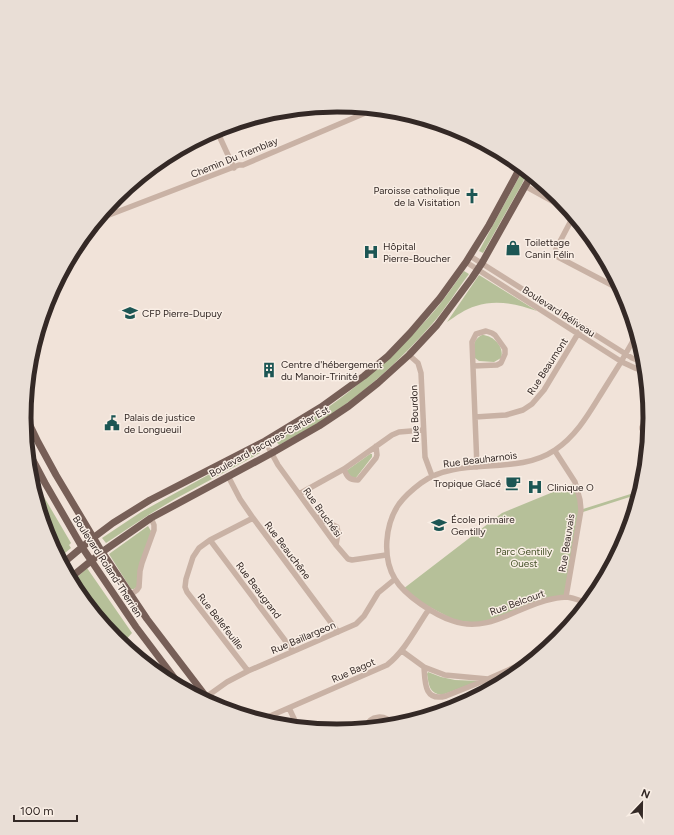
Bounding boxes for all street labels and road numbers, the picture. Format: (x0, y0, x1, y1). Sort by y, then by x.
street label: Chemin Du Tremblay (189, 134, 280, 181)
street label: Boulevard Béliveau (520, 283, 598, 340)
street label: Rue Beaumont (524, 335, 571, 397)
street label: Rue Bourdon (407, 384, 422, 443)
street label: Boulevard Jacques-Cartier Est (207, 403, 332, 480)
street label: Rue Beauharnois (442, 448, 518, 470)
street label: Rue Bruchési (300, 485, 345, 540)
street label: Boulevard Roland-Therrien (70, 513, 146, 620)
street label: Rue Beauvais (555, 513, 578, 573)
street label: Rue Beauchêne (261, 519, 314, 582)
street label: Rue Beaugrand (233, 559, 284, 621)
street label: Rue Belcourt (488, 586, 547, 618)
street label: Rue Bellefeuille (195, 590, 247, 653)
street label: Rue Baillargeon (269, 618, 338, 657)
street label: Rue Bagot (329, 655, 377, 686)

